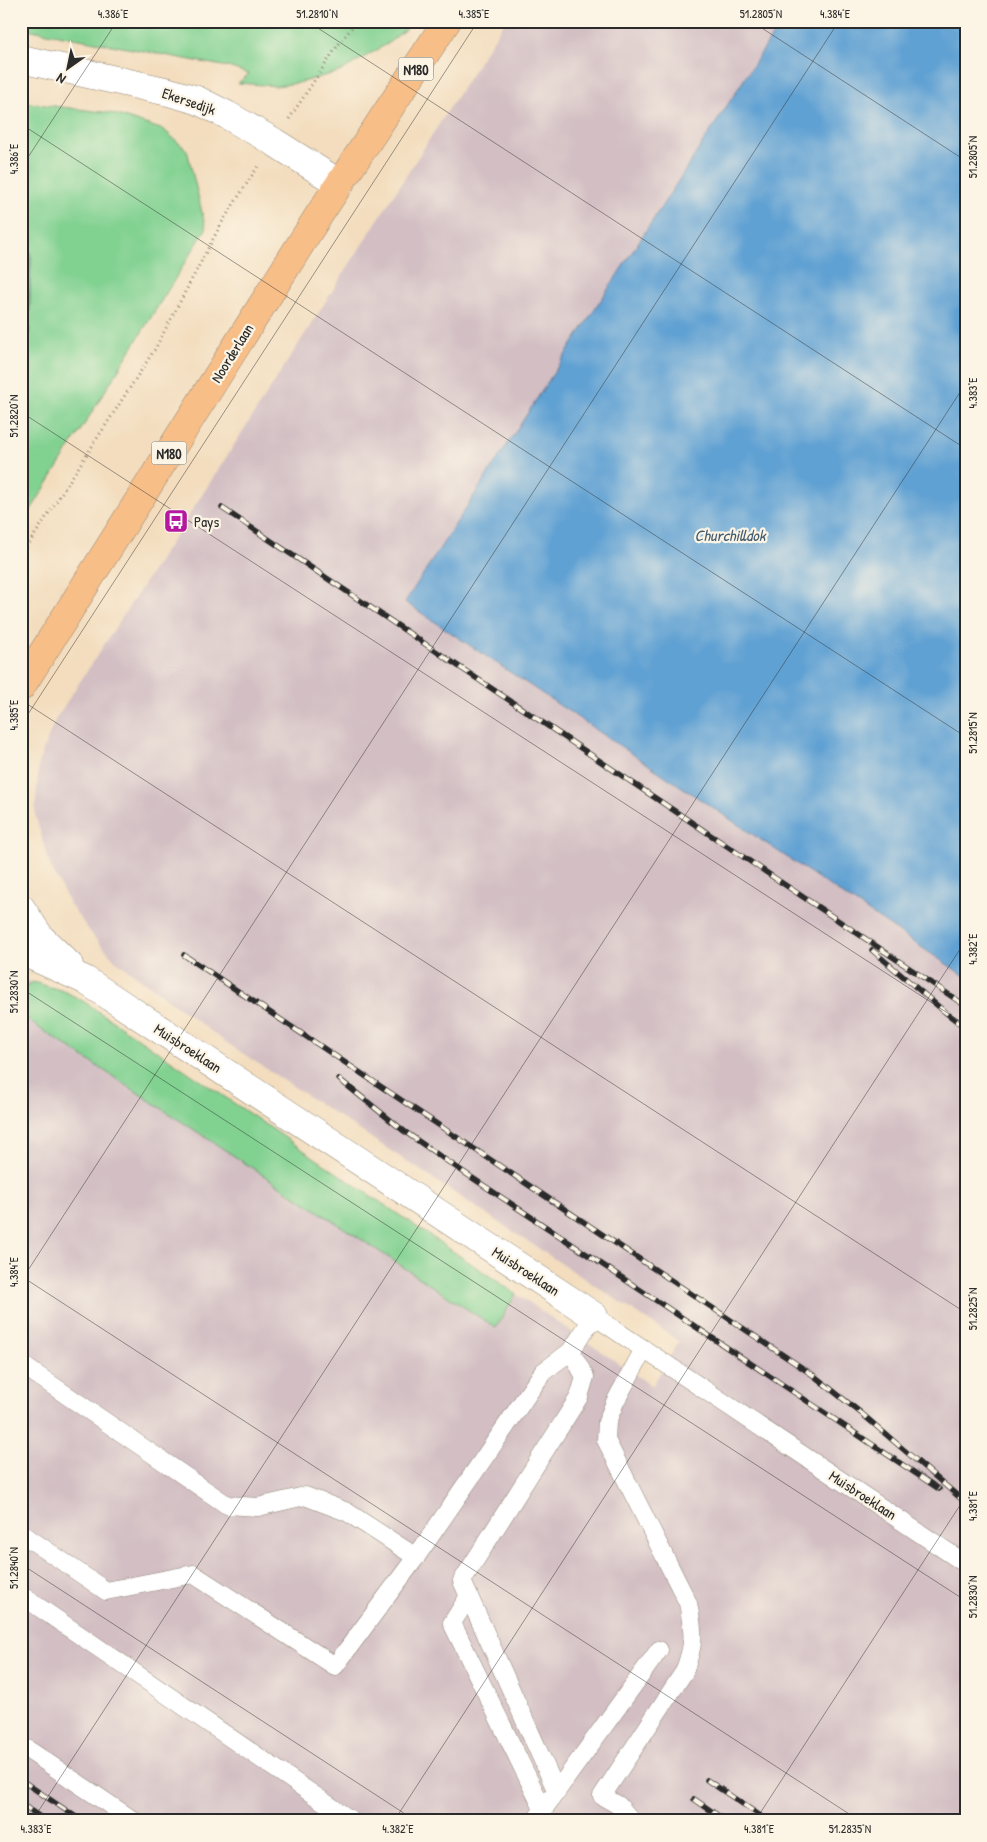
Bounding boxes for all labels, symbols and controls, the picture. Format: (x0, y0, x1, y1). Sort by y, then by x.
text: 4.386°E (98, 5, 129, 22)
text: 51.2810°N (296, 5, 338, 22)
text: 4.385°E (459, 5, 490, 22)
text: 51.2805°N (740, 5, 782, 22)
text: 4.384°E (820, 5, 851, 22)
north arrow (42, 42, 92, 92)
road number: N180 (398, 58, 434, 80)
text: N (52, 69, 69, 89)
street label: Ekersedijk (159, 82, 219, 120)
text: 51.2805°N (964, 136, 981, 178)
text: 4.386°E (5, 143, 22, 174)
street label: Noorderlaan (206, 319, 258, 387)
text: 4.383°E (964, 377, 981, 409)
text: 51.2820°N (5, 395, 22, 437)
road number: N180 (152, 442, 186, 464)
bus stop icon: Pays (163, 508, 189, 534)
place label: Pays (194, 511, 219, 532)
water label: Churchilldok (695, 524, 767, 546)
text: 4.385°E (5, 699, 22, 730)
text: 51.2815°N (964, 712, 981, 754)
text: 4.382°E (964, 933, 981, 965)
text: 51.2830°N (5, 971, 22, 1013)
street label: Muisbroeklaan (150, 1018, 226, 1078)
street label: Muisbroeklaan (488, 1241, 564, 1301)
text: 4.384°E (5, 1256, 22, 1287)
text: 51.2825°N (964, 1288, 981, 1330)
street label: Muisbroeklaan (825, 1465, 901, 1525)
text: 4.381°E (964, 1490, 981, 1521)
text: 51.2840°N (5, 1547, 22, 1589)
text: 51.2830°N (964, 1576, 981, 1618)
text: 4.383°E (20, 1820, 52, 1837)
text: 4.382°E (382, 1820, 414, 1837)
text: 4.381°E (744, 1820, 775, 1837)
text: 51.2835°N (829, 1820, 871, 1837)

